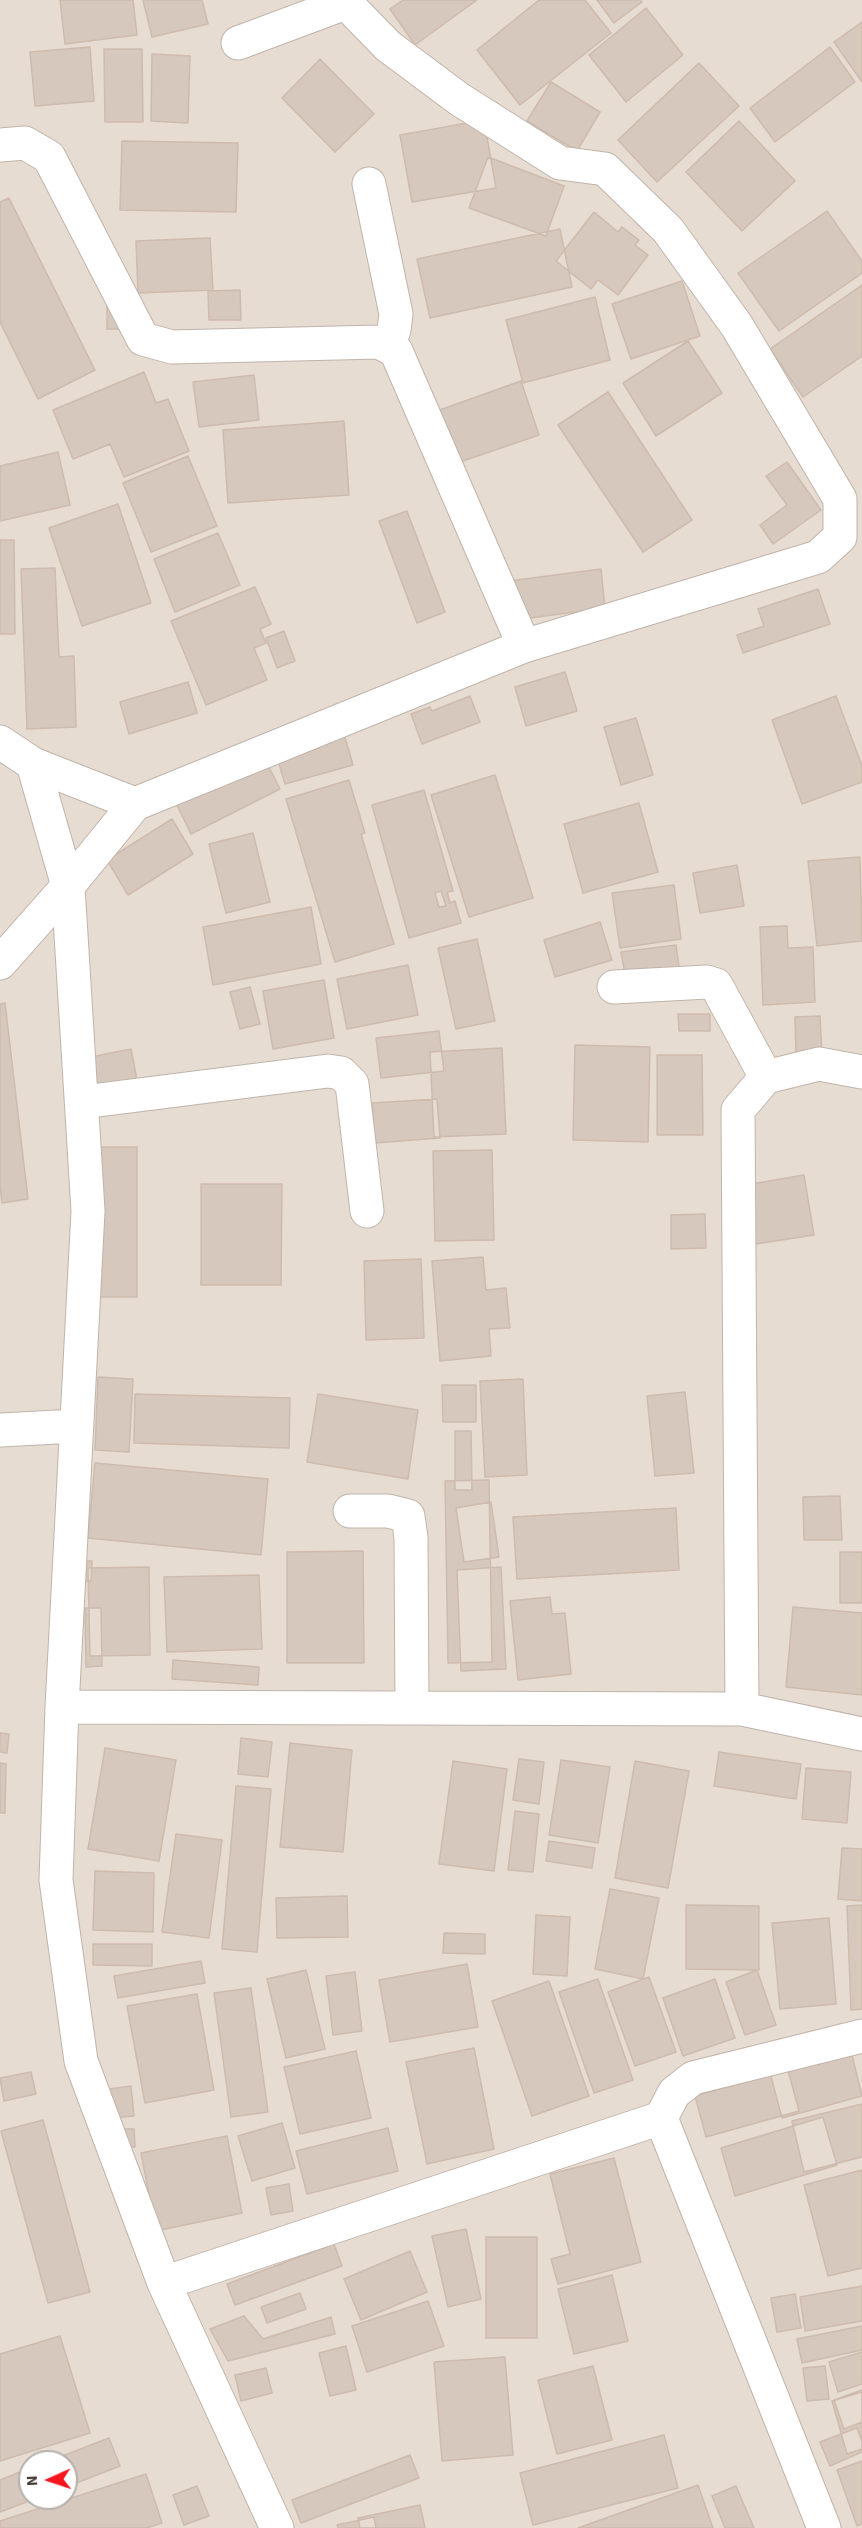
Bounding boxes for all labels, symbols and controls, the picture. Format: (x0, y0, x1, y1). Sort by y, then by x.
north arrow (18, 2450, 78, 2510)
text: N (21, 2475, 43, 2487)

